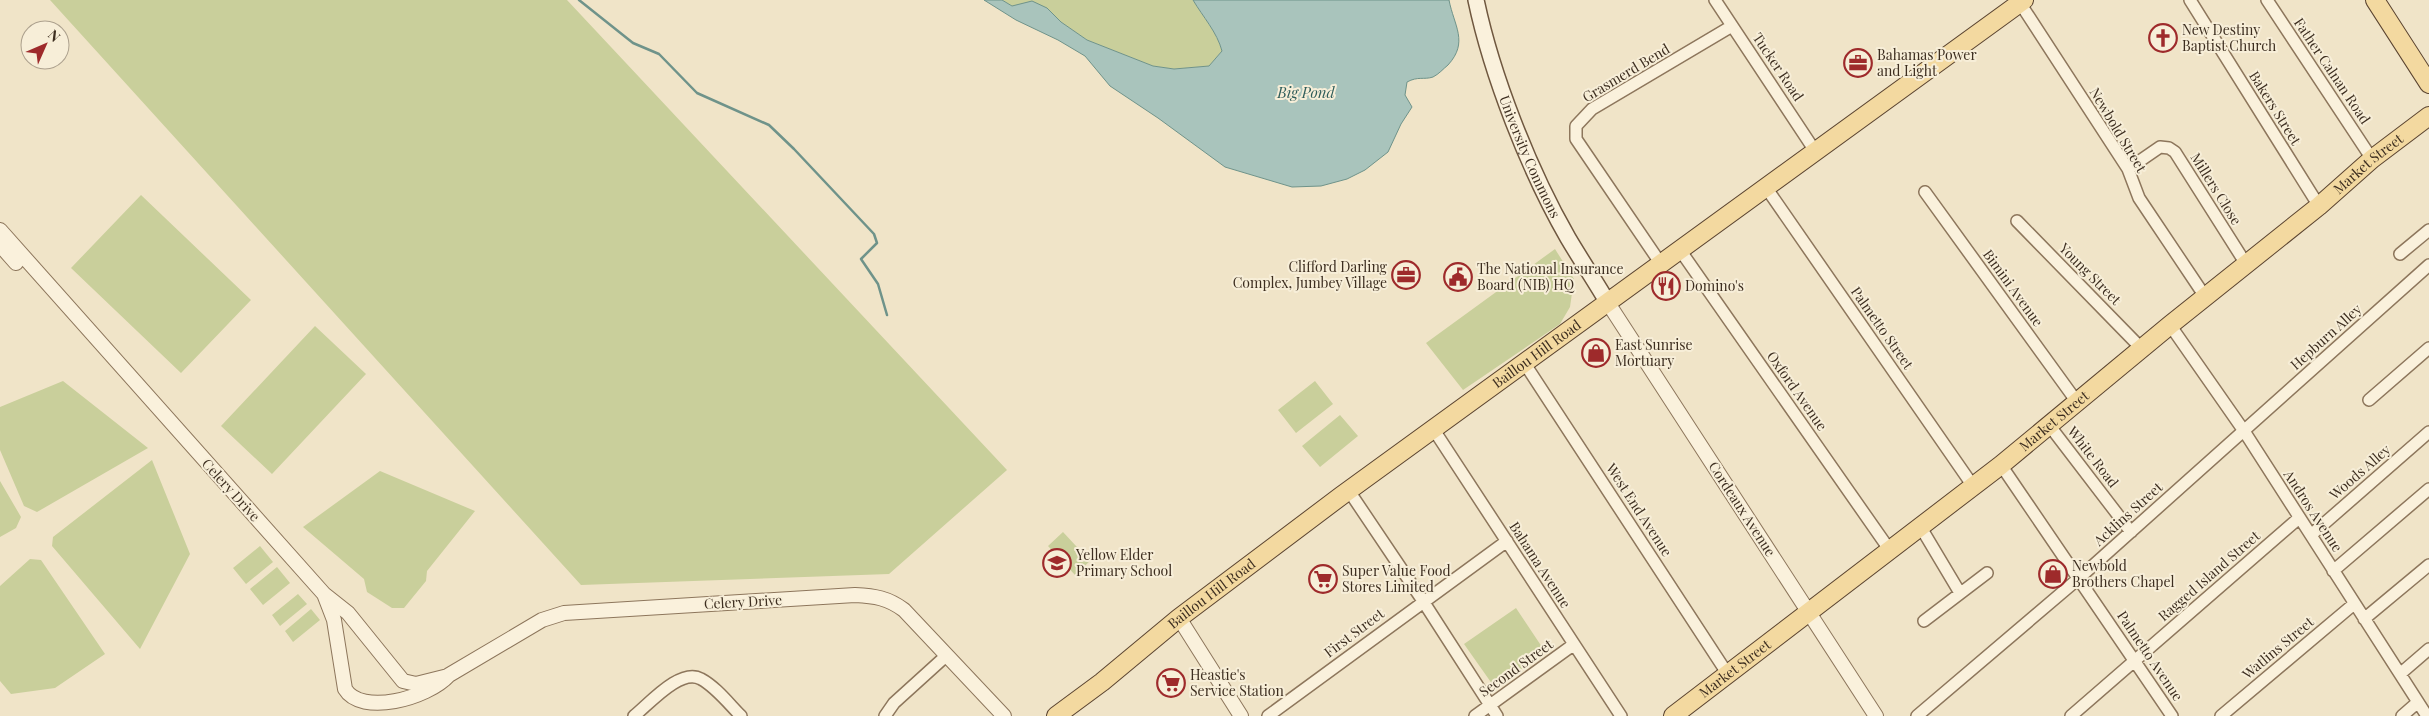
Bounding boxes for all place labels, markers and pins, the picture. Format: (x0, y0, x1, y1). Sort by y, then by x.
place label: New Destiny Baptist Church (2182, 20, 2277, 55)
church icon: New Destiny Baptist Church (2148, 23, 2178, 53)
place label: Bahamas Power and Light (1877, 45, 1977, 80)
office icon: Bahamas Power and Light (1843, 48, 1873, 78)
place label: Clifford Darling Complex, Jumbey Village (1233, 257, 1388, 292)
place label: The National Insurance Board (NIB) HQ (1477, 259, 1623, 294)
office icon: Clifford Darling Complex, Jumbey Village (1391, 260, 1421, 290)
public building icon: The National Insurance Board (NIB) HQ (1443, 262, 1473, 292)
restaurant icon: Domino's (1651, 271, 1681, 301)
place label: Domino's (1685, 276, 1744, 295)
place label: East Sunrise Mortuary (1615, 335, 1693, 370)
shop icon: East Sunrise Mortuary (1581, 338, 1611, 368)
place label: Yellow Elder Primary School (1075, 545, 1172, 580)
school or university icon: Yellow Elder Primary School (1042, 548, 1072, 578)
place label: Newbold Brothers Chapel (2072, 556, 2175, 591)
shop icon: Newbold Brothers Chapel (2038, 559, 2068, 589)
place label: Super Value Food Stores Limited (1342, 561, 1451, 596)
supermarket icon: Super Value Food Stores Limited (1308, 564, 1338, 594)
place label: Heastie's Service Station (1190, 665, 1284, 700)
supermarket icon: Heastie's Service Station (1156, 668, 1186, 698)

